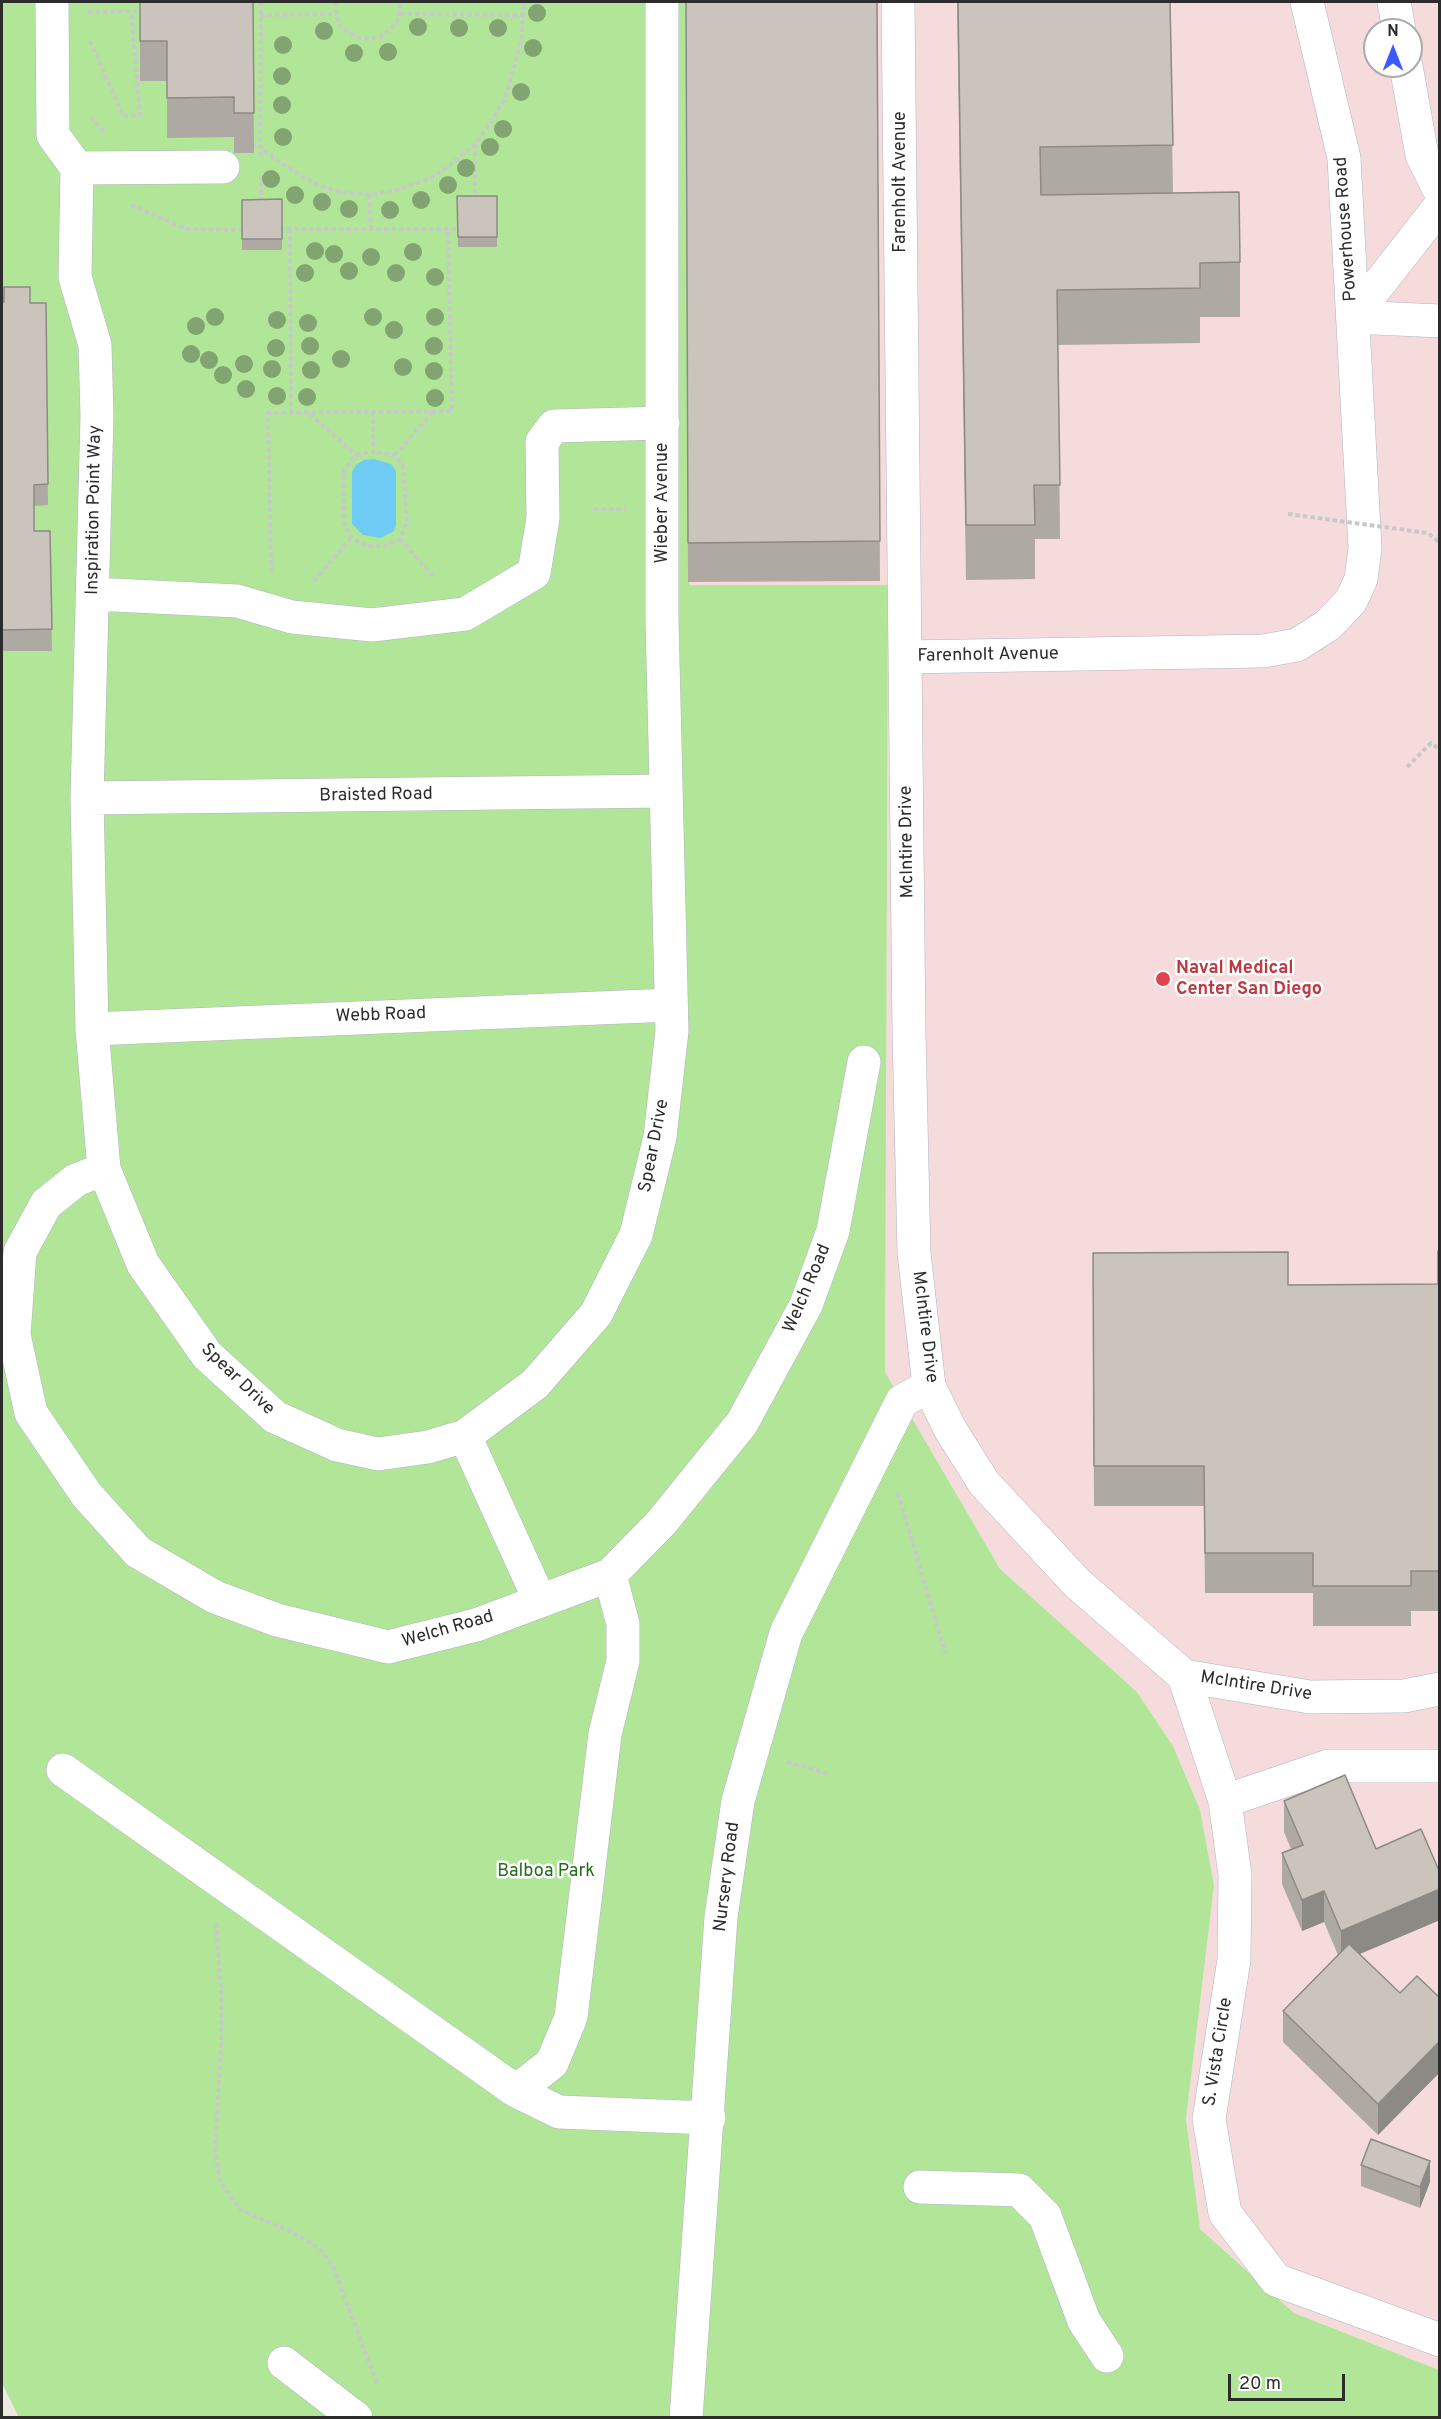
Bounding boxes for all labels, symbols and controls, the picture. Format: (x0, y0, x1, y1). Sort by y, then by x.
north arrow (1363, 18, 1423, 78)
text: N (1387, 22, 1399, 42)
street label: Farenholt Avenue (890, 111, 912, 253)
street label: Powerhouse Road (1331, 156, 1363, 302)
street label: Inspiration Point Way (83, 425, 107, 595)
street label: Wieber Avenue (652, 442, 674, 564)
street label: Farenholt Avenue (917, 644, 1059, 668)
street label: Braisted Road (319, 784, 433, 808)
street label: McIntire Drive (896, 786, 920, 898)
place label: Naval Medical Center San Diego (1176, 958, 1322, 1000)
marker: Naval Medical Center San Diego (1154, 970, 1172, 988)
street label: Webb Road (335, 1004, 427, 1028)
street label: Spear Drive (635, 1098, 675, 1194)
street label: Welch Road (780, 1241, 836, 1337)
street label: McIntire Drive (906, 1270, 942, 1384)
street label: Spear Drive (196, 1339, 278, 1421)
street label: Welch Road (400, 1607, 496, 1653)
street label: McIntire Drive (1199, 1668, 1313, 1706)
street label: Nursery Road (711, 1821, 745, 1933)
park label: Balboa Park (497, 1861, 595, 1883)
street label: S. Vista Circle (1200, 1996, 1238, 2108)
scale bar (1231, 2362, 1348, 2400)
text: 20 m (1239, 2373, 1281, 2396)

